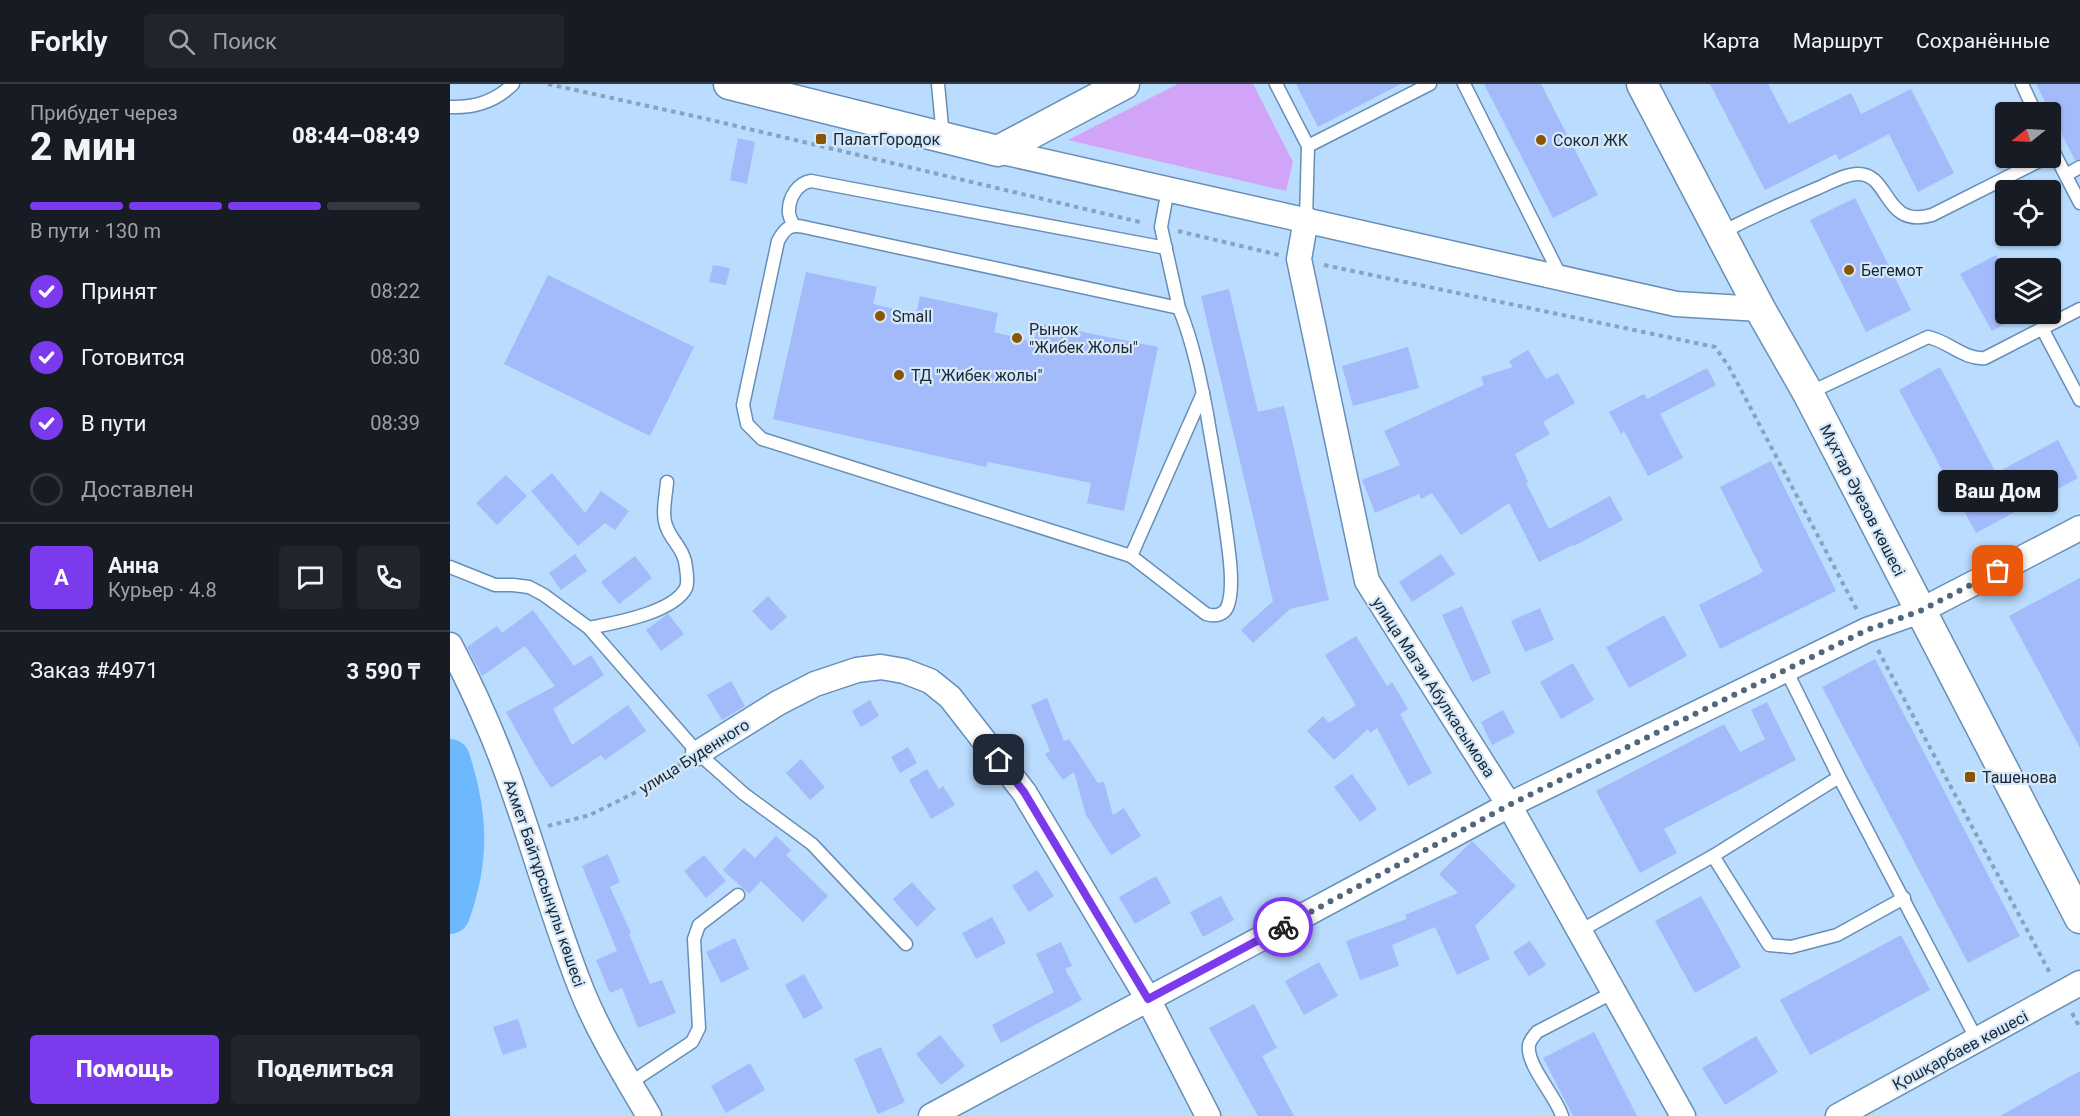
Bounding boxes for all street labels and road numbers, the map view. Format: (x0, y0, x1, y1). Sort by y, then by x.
street label: Мұхтар Әуезов көшесі (1816, 421, 1909, 579)
street label: улица Магзи Абулкасымова (1368, 593, 1499, 781)
street label: улица Буденного (636, 715, 753, 798)
street label: Ахмет Байтұрсынұлы көшесі (500, 777, 589, 989)
street label: Қошқарбаев көшесі (1889, 1007, 2031, 1094)

